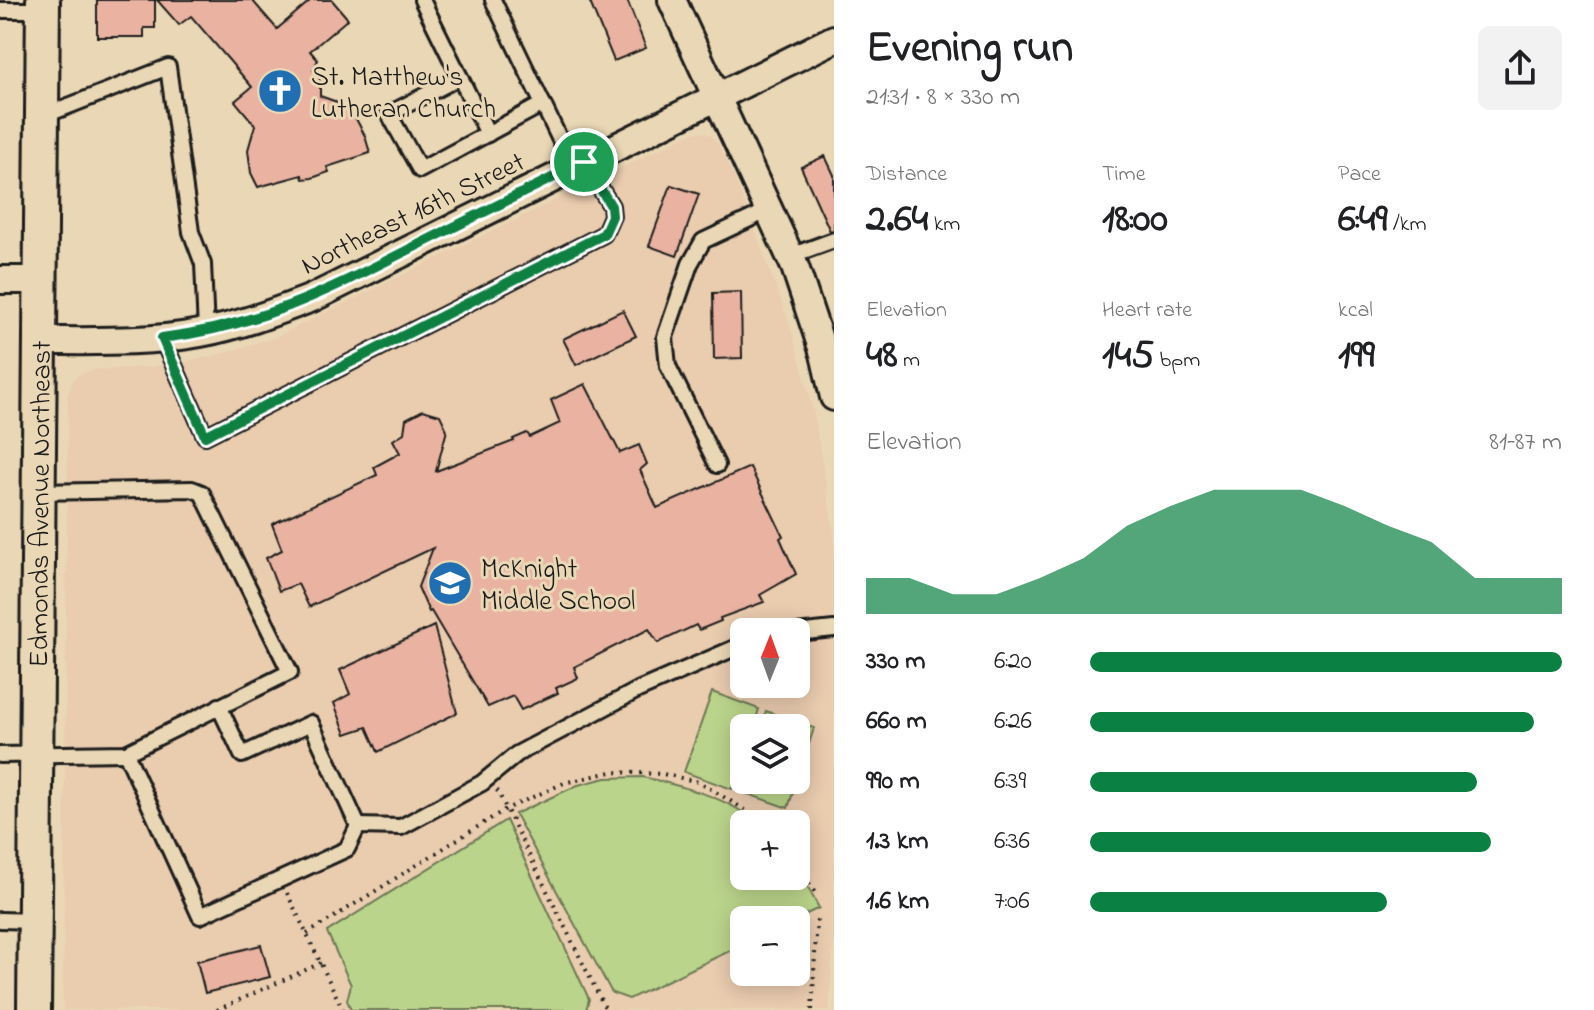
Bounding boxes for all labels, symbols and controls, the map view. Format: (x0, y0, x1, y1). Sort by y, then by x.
text: Evening run (866, 17, 1073, 81)
button: share (1478, 26, 1562, 110)
place label: St. Matthew's Lutheran Church (311, 58, 496, 131)
church icon: St. Matthew's Lutheran Church (256, 67, 304, 115)
text: 21:31 · 8 × 330 m (866, 79, 1020, 117)
pin (550, 128, 618, 196)
icon: arrive (562, 140, 606, 184)
street label: Northeast 16th Street (295, 143, 532, 287)
text: Distance (866, 159, 947, 191)
text: Time (1102, 159, 1146, 191)
text: Pace (1338, 159, 1381, 191)
text: 2.64 (866, 191, 928, 250)
text: 18:00 (1102, 191, 1168, 250)
text: 6:49 (1338, 191, 1388, 250)
text: km (928, 209, 960, 241)
text: /km (1388, 209, 1427, 241)
text: Elevation (866, 295, 947, 327)
text: Heart rate (1102, 295, 1192, 327)
text: kcal (1338, 295, 1373, 327)
text: 48 (866, 327, 897, 386)
text: 145 (1102, 327, 1154, 386)
text: 199 (1338, 327, 1375, 386)
street label: Edmonds Avenue Northeast (20, 340, 64, 668)
text: m (897, 345, 920, 377)
text: bpm (1154, 345, 1200, 377)
text: Elevation (866, 424, 962, 462)
text: 81–87 m (1489, 424, 1562, 462)
place label: McKnight Middle School (481, 550, 635, 623)
school or university icon: McKnight Middle School (426, 559, 474, 607)
north arrow (730, 618, 810, 698)
map controls (730, 618, 810, 986)
text: 330 m (866, 643, 925, 681)
text: 6:20 (994, 643, 1032, 681)
text: 660 m (866, 703, 927, 741)
text: 6:26 (994, 703, 1032, 741)
button: layers (730, 714, 810, 794)
text: 990 m (866, 763, 920, 801)
text: 6:39 (994, 763, 1026, 801)
button: + (730, 810, 810, 890)
text: 1.3 km (866, 823, 928, 861)
text: 6:36 (994, 823, 1030, 861)
text: 1.6 km (866, 883, 929, 921)
text: 7:06 (994, 883, 1030, 921)
button: − (730, 906, 810, 986)

